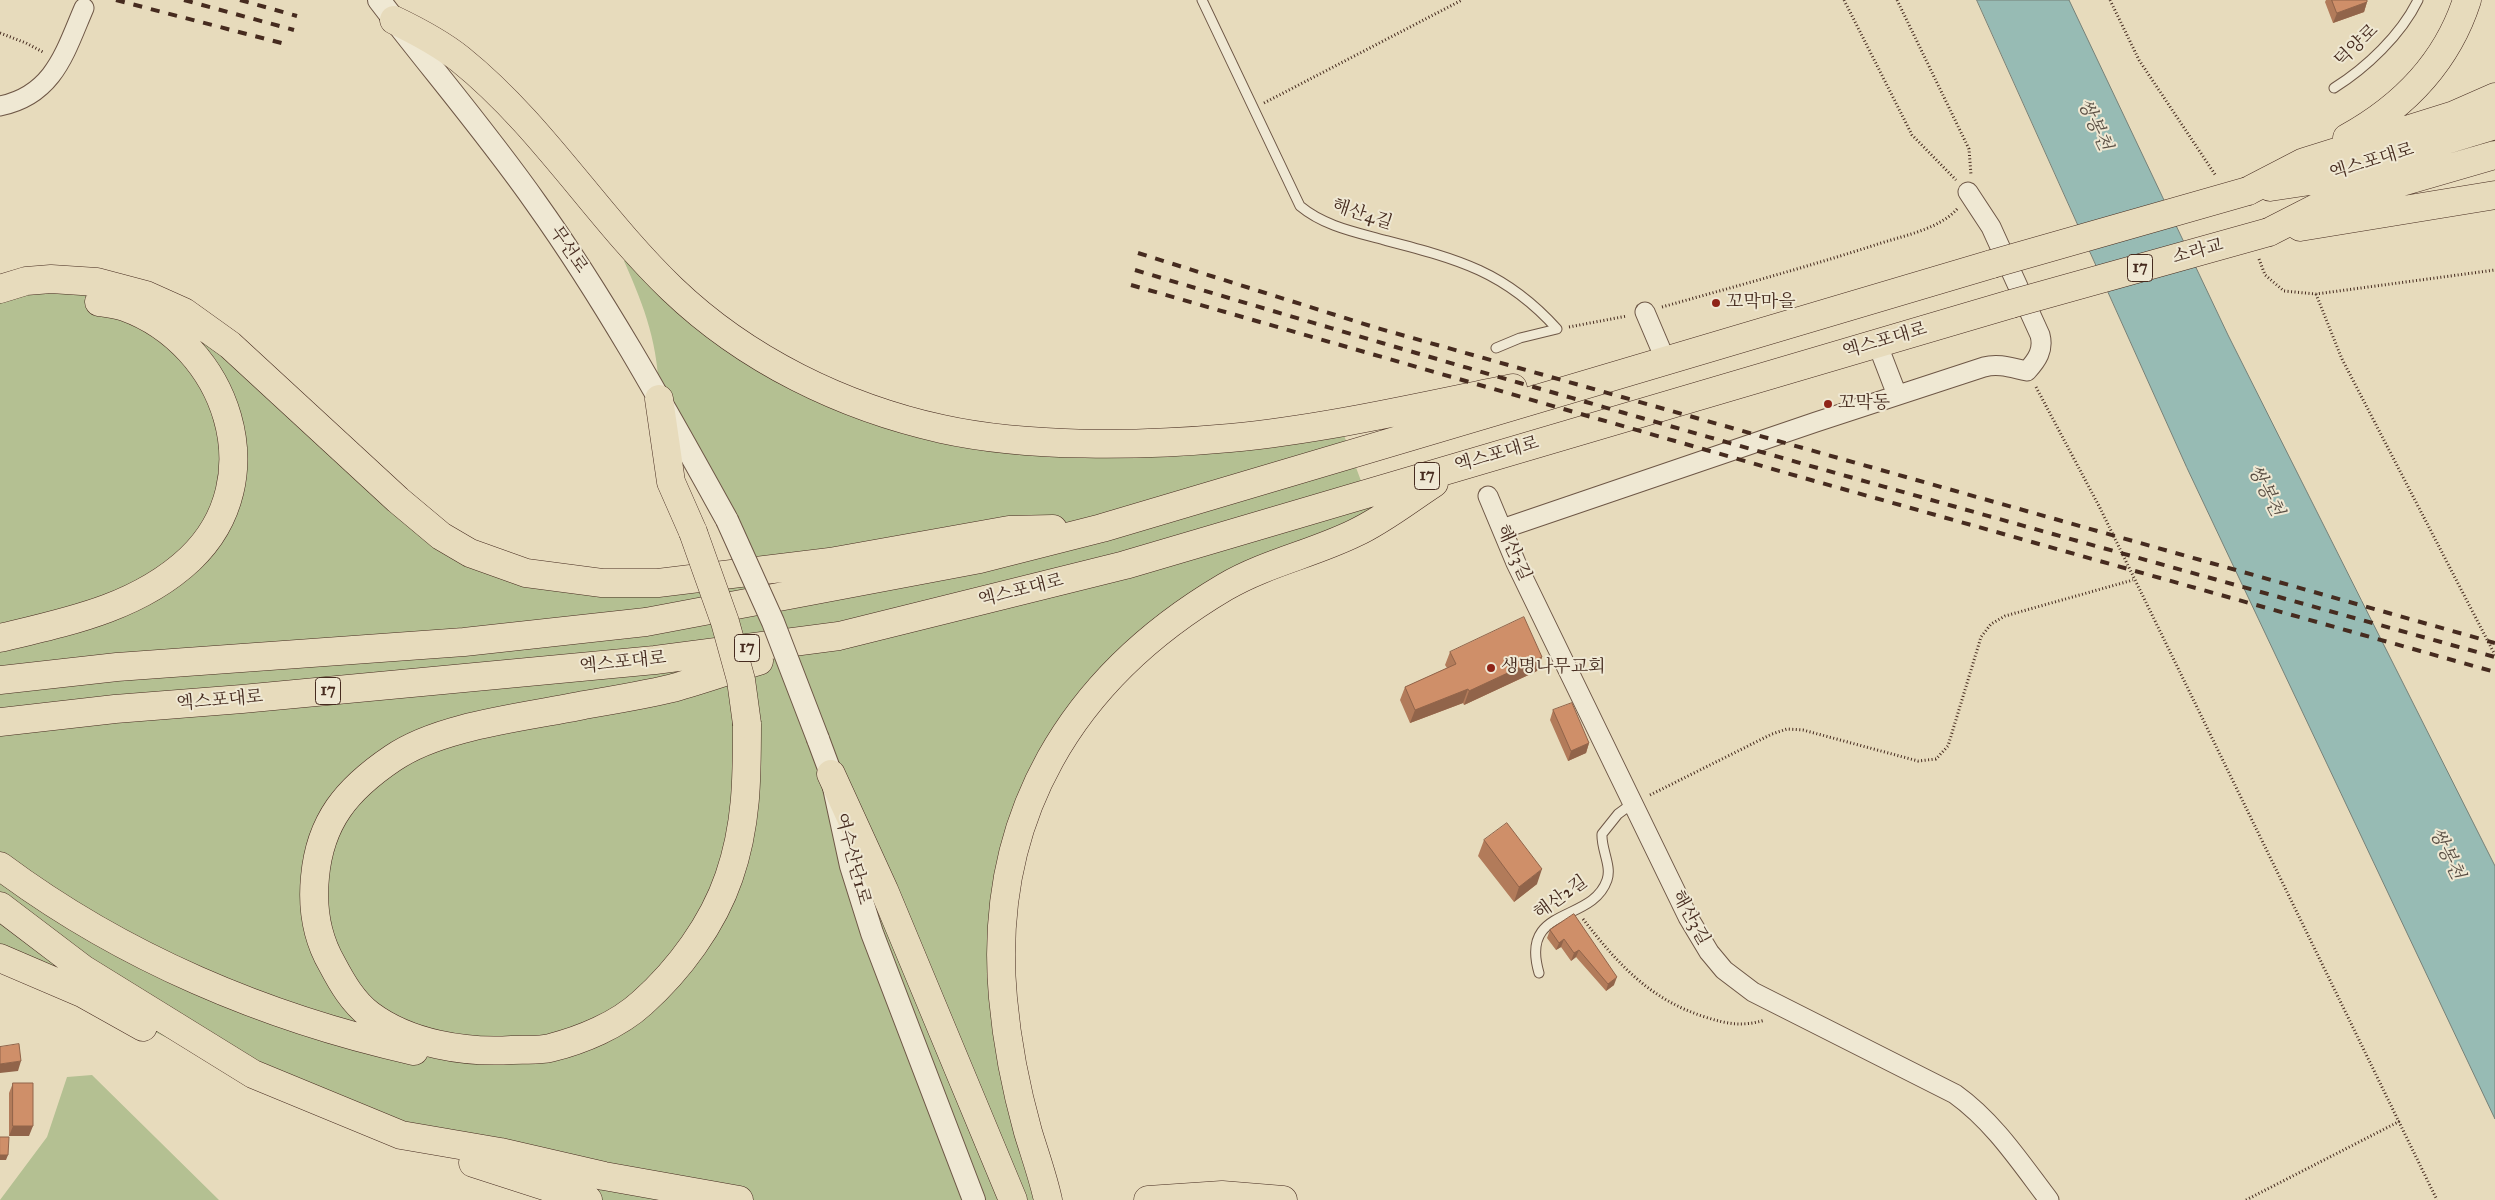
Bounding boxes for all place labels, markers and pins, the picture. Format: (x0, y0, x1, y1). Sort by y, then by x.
place label: 꼬막마을 (1726, 292, 1796, 314)
marker: 꼬막마을 (1710, 297, 1722, 309)
place label: 꼬막동 (1838, 393, 1890, 415)
marker: 꼬막동 (1822, 398, 1834, 410)
place label: 생명나무교회 (1501, 657, 1605, 679)
marker: 생명나무교회 (1485, 662, 1497, 674)

